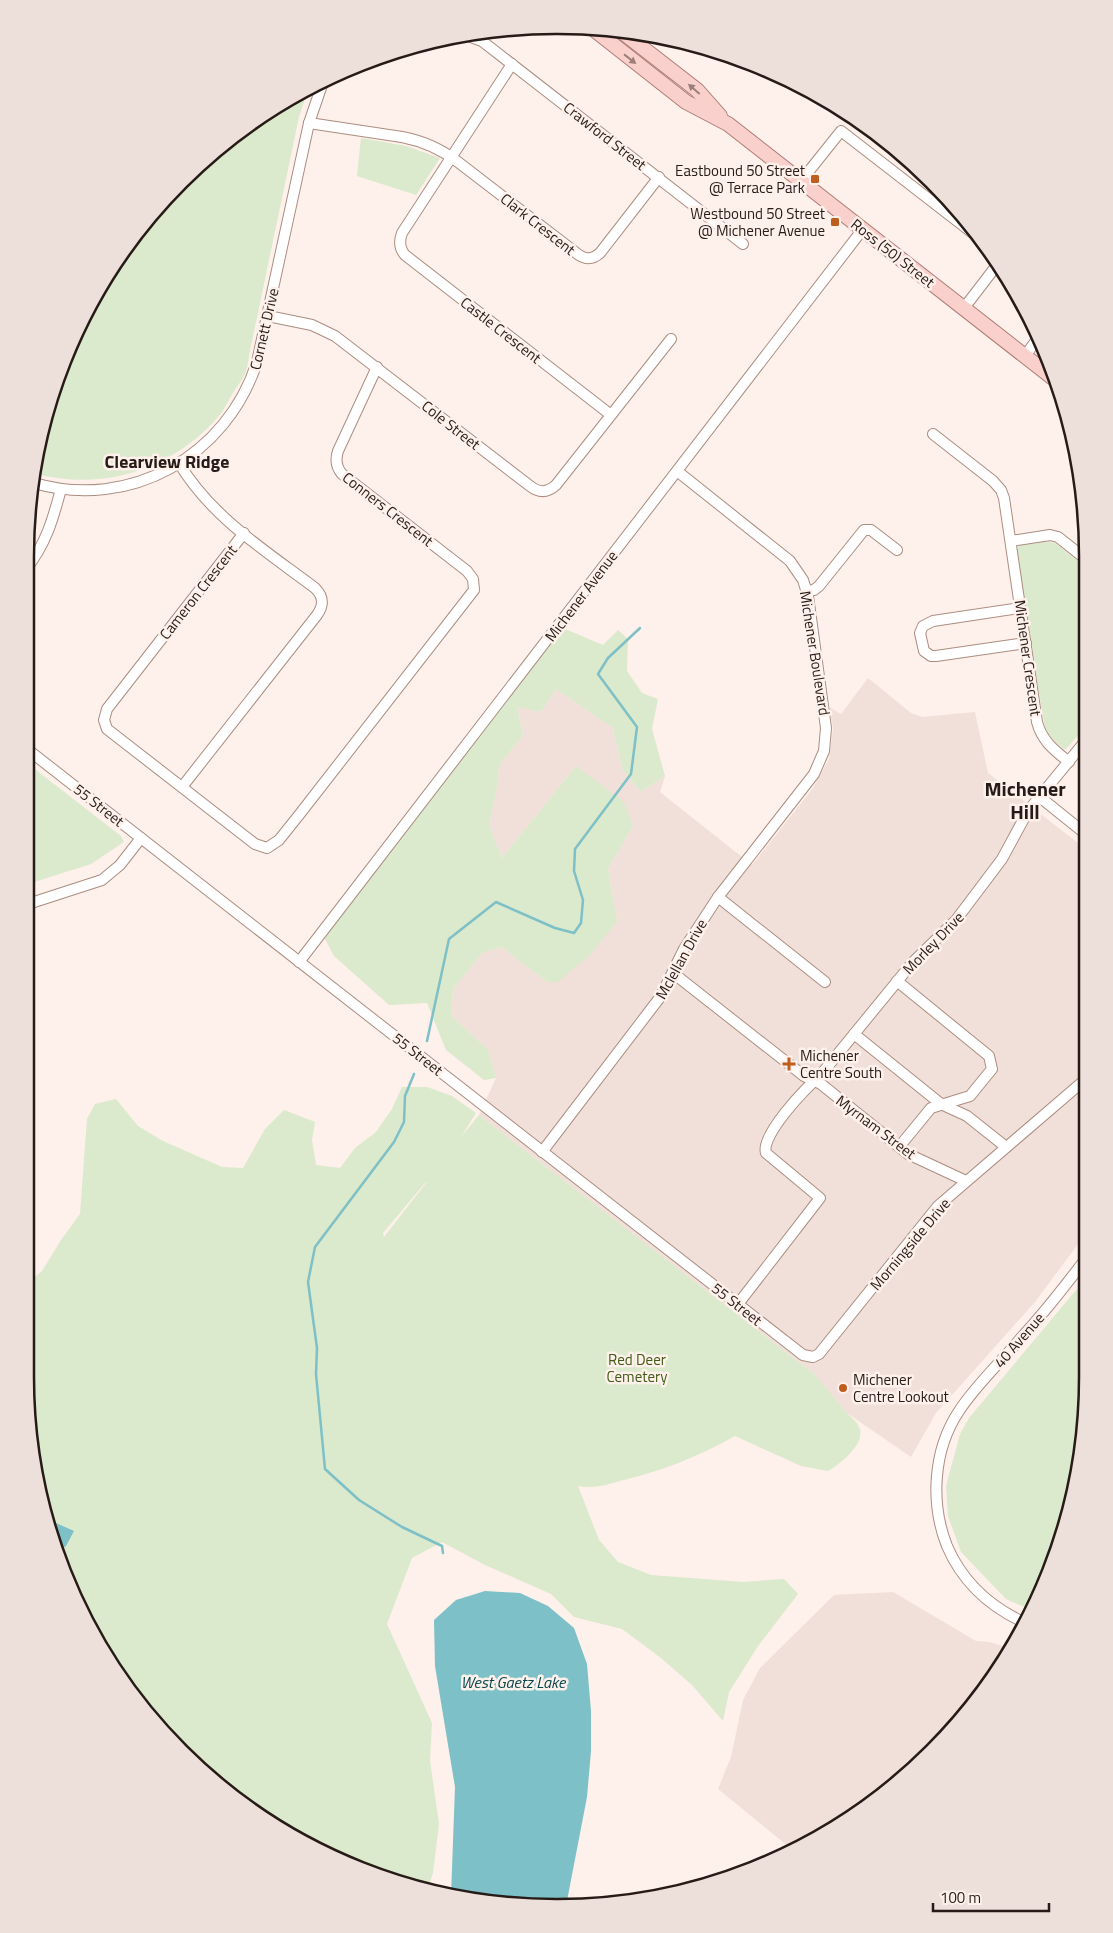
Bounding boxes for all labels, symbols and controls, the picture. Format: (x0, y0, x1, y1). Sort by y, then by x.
one-way arrow (623, 53, 636, 64)
one-way arrow (689, 83, 701, 95)
street label: Crawford Street (559, 96, 652, 176)
place label: Eastbound 50 Street @ Terrace Park (675, 159, 806, 199)
marker: Eastbound 50 Street @ Terrace Park (809, 173, 821, 185)
street label: Clark Crescent (496, 187, 581, 261)
place label: Westbound 50 Street @ Michener Avenue (690, 202, 826, 242)
street label: Ross (50) Street (846, 213, 940, 294)
marker: Westbound 50 Street @ Michener Avenue (829, 216, 841, 228)
street label: Cornett Drive (243, 286, 285, 372)
street label: Castle Crescent (456, 291, 547, 369)
street label: Cole Street (417, 395, 486, 456)
district label: Clearview Ridge (105, 448, 229, 475)
street label: Conners Crescent (338, 466, 439, 552)
street label: Cameron Crescent (154, 539, 243, 644)
street label: Michener Avenue (539, 546, 623, 646)
street label: Michener Boulevard (794, 589, 836, 717)
street label: Michener Crescent (1008, 598, 1048, 718)
district label: Michener Hill (984, 773, 1066, 827)
street label: 55 Street (69, 778, 130, 833)
street label: Morley Drive (897, 906, 969, 980)
street label: Mclellan Drive (649, 915, 713, 1003)
street label: 55 Street (388, 1027, 449, 1082)
place label: Michener Centre South (800, 1044, 882, 1084)
marker: Michener Centre South (782, 1057, 796, 1071)
street label: Myrnam Street (831, 1089, 921, 1165)
street label: Morningside Drive (864, 1193, 956, 1295)
street label: 55 Street (707, 1277, 768, 1332)
street label: 40 Avenue (988, 1307, 1050, 1373)
park label: Red Deer Cemetery (607, 1348, 667, 1388)
place label: Michener Centre Lookout (853, 1368, 950, 1408)
marker: Michener Centre Lookout (837, 1382, 849, 1394)
water label: West Gaetz Lake (461, 1670, 567, 1694)
scale bar (933, 1880, 1049, 1912)
text: 100 m (940, 1886, 981, 1909)

